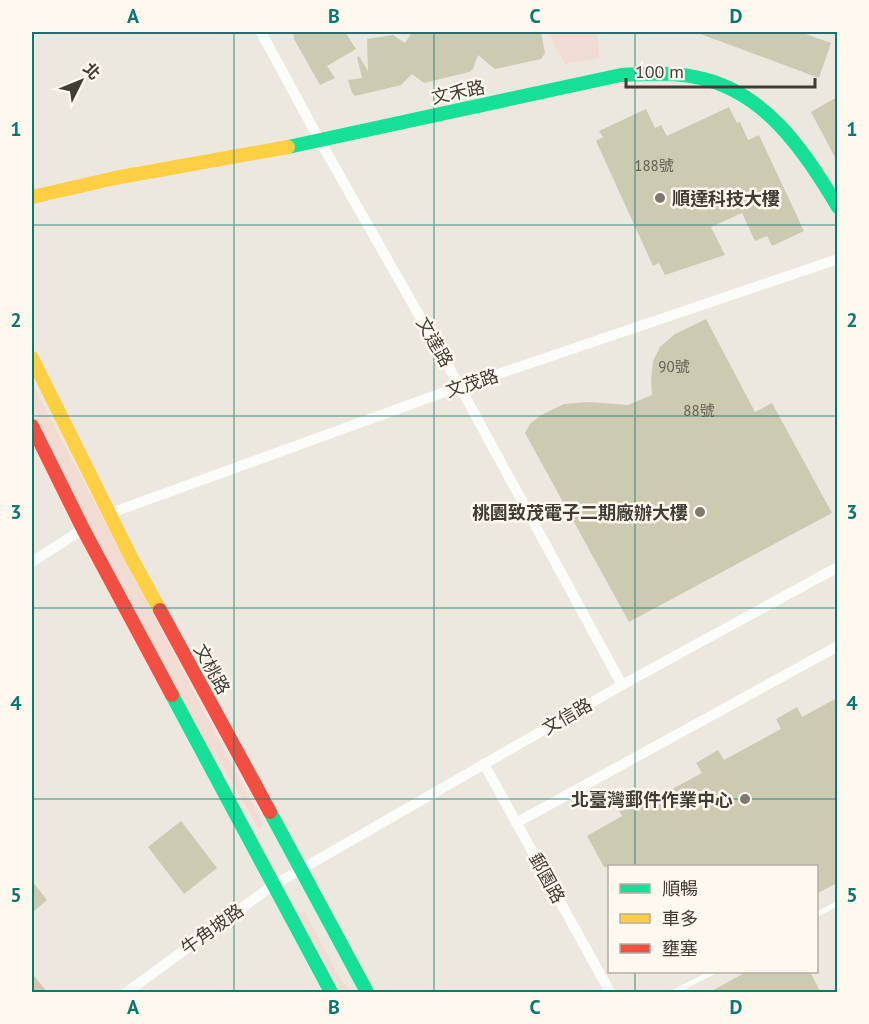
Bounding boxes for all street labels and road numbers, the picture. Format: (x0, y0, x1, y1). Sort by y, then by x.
street label: 文禾路 (429, 75, 487, 109)
street label: 文達路 (412, 313, 458, 371)
street label: 文茂路 (443, 364, 501, 402)
street label: 文桃路 (189, 640, 235, 698)
street label: 文信路 (538, 693, 596, 739)
street label: 郵園路 (524, 849, 570, 907)
street label: 牛角坡路 (176, 899, 248, 959)

